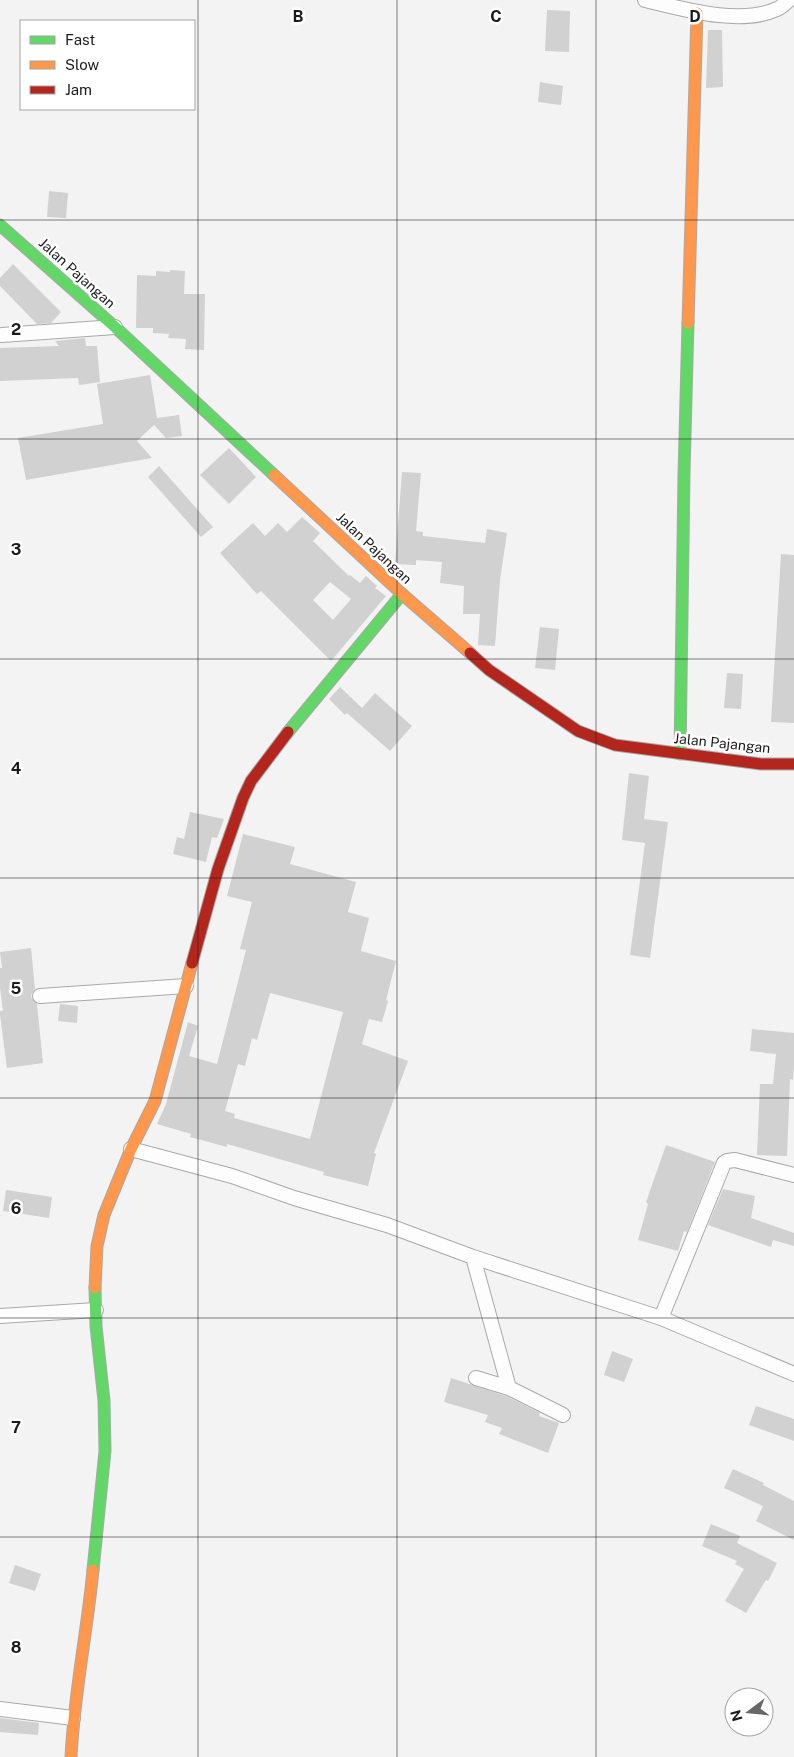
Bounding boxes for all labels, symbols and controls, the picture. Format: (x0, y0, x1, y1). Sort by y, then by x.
text: B (293, 7, 304, 26)
text: C (490, 7, 502, 26)
text: D (689, 7, 701, 26)
legend (20, 20, 195, 110)
text: Fast (65, 31, 95, 48)
text: Slow (65, 56, 100, 73)
text: Jam (65, 81, 92, 98)
street label: Jalan Pajangan (36, 235, 118, 311)
text: 2 (11, 320, 21, 339)
street label: Jalan Pajangan (333, 509, 415, 587)
text: 3 (11, 540, 21, 559)
street label: Jalan Pajangan (673, 730, 771, 756)
text: 4 (11, 759, 22, 778)
text: 5 (11, 979, 22, 998)
text: 6 (11, 1199, 21, 1218)
text: 7 (11, 1418, 21, 1437)
text: 8 (11, 1638, 22, 1657)
north arrow (724, 1687, 774, 1737)
text: N (727, 1708, 746, 1723)

